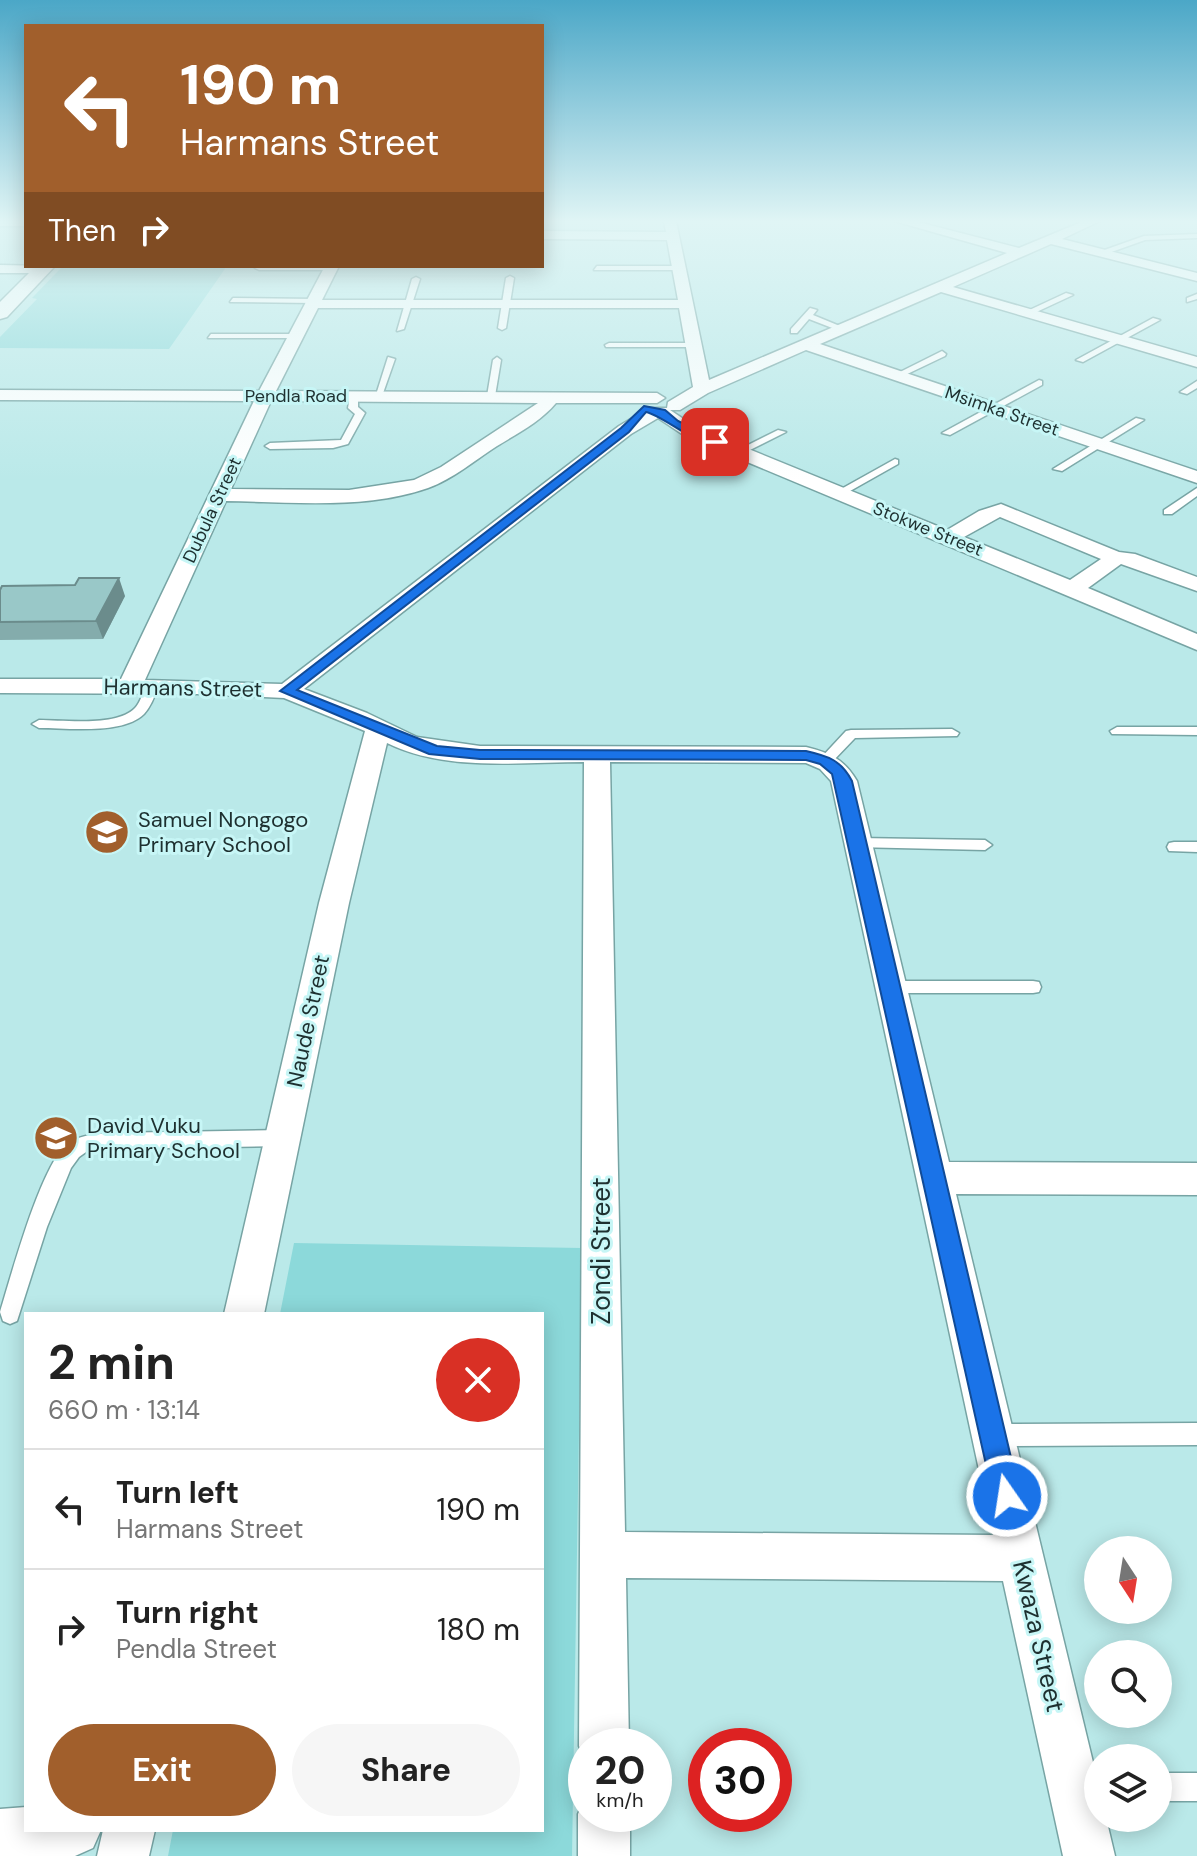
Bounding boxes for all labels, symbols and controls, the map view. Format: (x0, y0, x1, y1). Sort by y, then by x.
text: 190 m (180, 48, 341, 121)
icon: left (48, 56, 152, 160)
text: Harmans Street (180, 119, 439, 166)
icon: right (132, 208, 176, 252)
text: Then (48, 211, 116, 250)
street label: Msimka Street (942, 380, 1062, 442)
street label: Pendla Road (245, 384, 347, 408)
pin (681, 408, 749, 476)
icon: arrive (693, 420, 737, 464)
street label: Dubula Street (177, 453, 247, 567)
street label: Stokwe Street (870, 496, 986, 562)
street label: Harmans Street (103, 672, 263, 704)
place label: Samuel Nongogo Primary School (138, 805, 308, 859)
school or university icon: Samuel Nongogo Primary School (83, 808, 131, 856)
street label: Naude Street (280, 952, 336, 1090)
place label: David Vuku Primary School (87, 1111, 240, 1165)
school or university icon: David Vuku Primary School (32, 1114, 80, 1162)
street label: Zondi Street (584, 1177, 618, 1325)
text: 2 min (48, 1331, 175, 1394)
button: close (436, 1338, 520, 1422)
text: 660 m · 13:14 (48, 1393, 200, 1427)
position arrow (965, 1454, 1049, 1538)
text: Turn left (116, 1473, 239, 1512)
icon: left (48, 1487, 92, 1531)
text: 190 m (437, 1490, 520, 1529)
text: Harmans Street (116, 1512, 303, 1546)
north arrow (1084, 1536, 1172, 1624)
map controls (1084, 1536, 1172, 1832)
street label: Kwaza Street (1005, 1557, 1073, 1715)
text: Turn right (116, 1593, 259, 1632)
icon: right (48, 1607, 92, 1651)
text: 180 m (437, 1610, 520, 1649)
text: Pendla Street (116, 1632, 277, 1666)
button: search (1084, 1640, 1172, 1728)
button: Exit (48, 1724, 276, 1816)
button: Share (292, 1724, 520, 1816)
speed limit sign: 30 (688, 1728, 792, 1832)
text: 20 (594, 1744, 646, 1796)
button: layers (1084, 1744, 1172, 1832)
text: km/h (596, 1787, 644, 1813)

